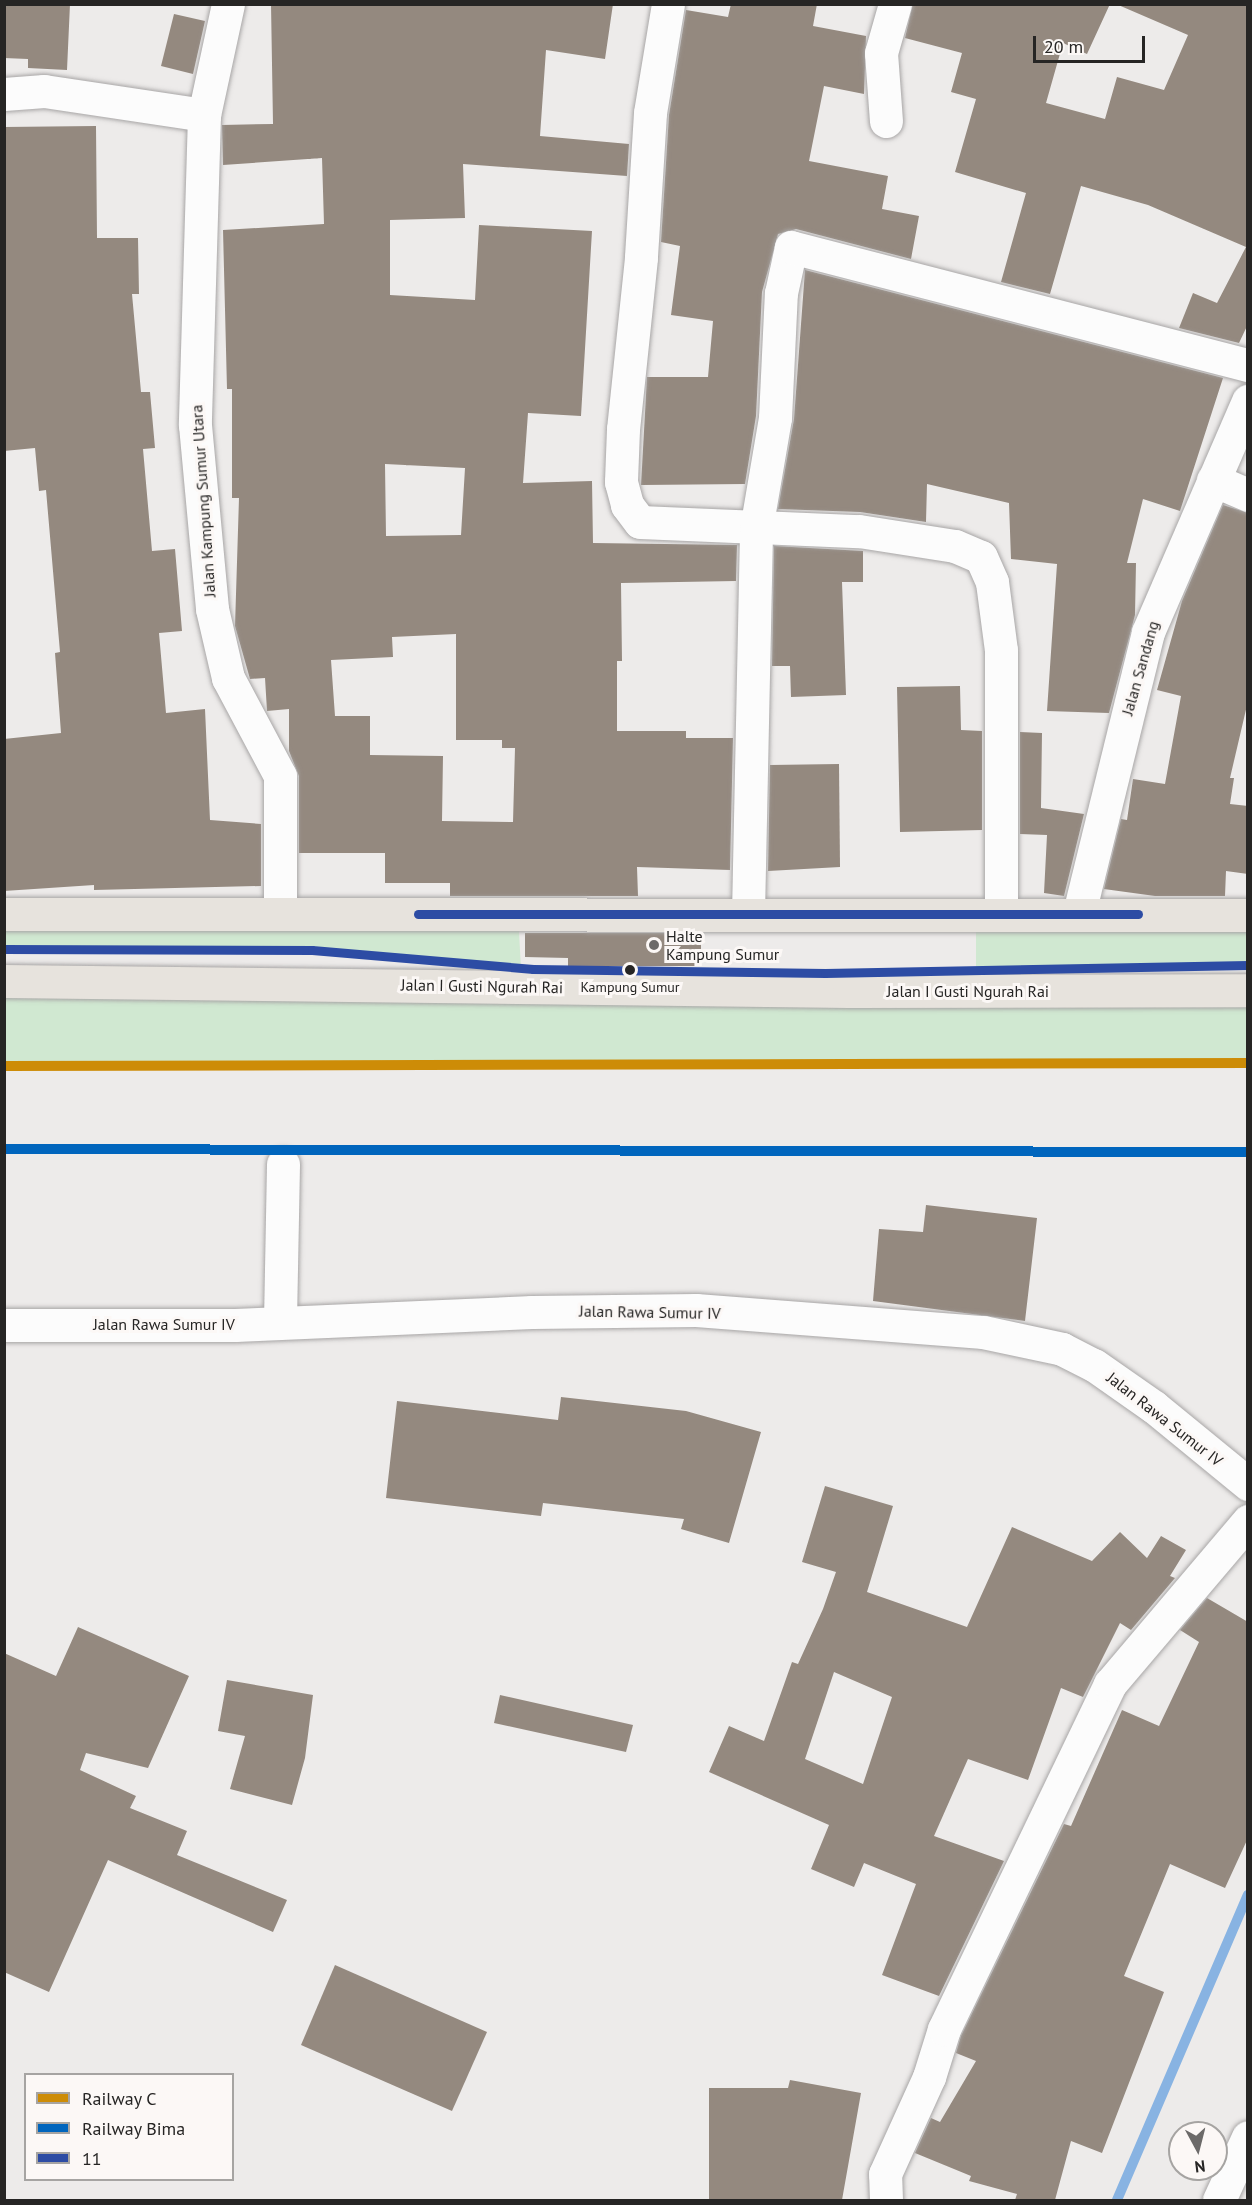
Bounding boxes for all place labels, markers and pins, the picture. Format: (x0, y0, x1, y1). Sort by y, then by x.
place label: Halte Kampung Sumur (666, 926, 779, 964)
marker: Halte Kampung Sumur (647, 938, 661, 952)
marker: Kampung Sumur (624, 964, 636, 976)
place label: Kampung Sumur (580, 979, 680, 995)

